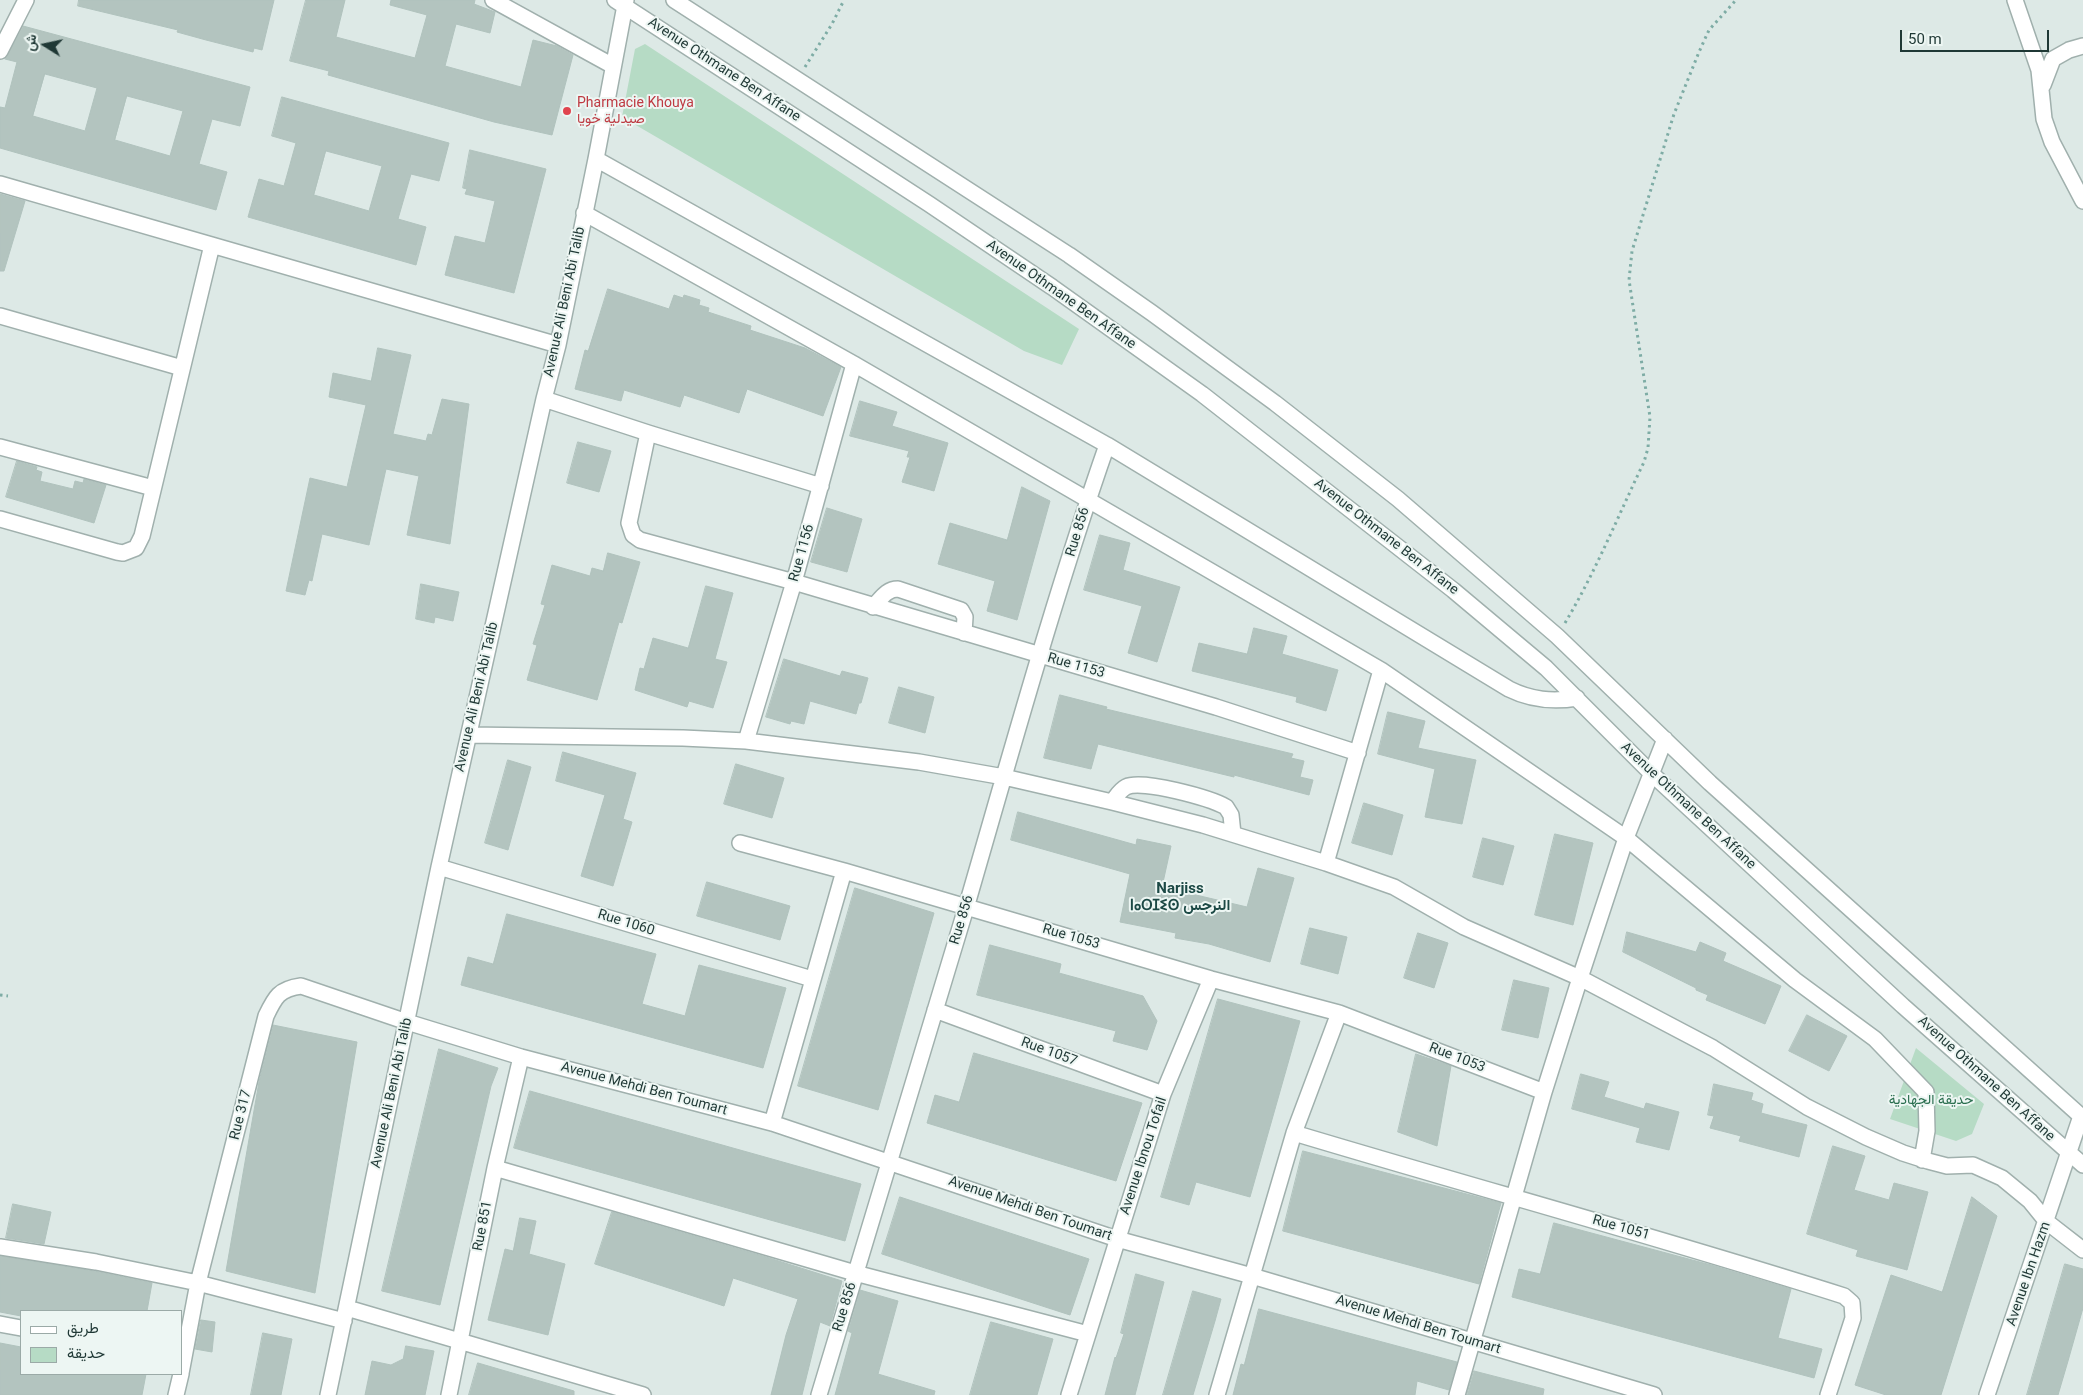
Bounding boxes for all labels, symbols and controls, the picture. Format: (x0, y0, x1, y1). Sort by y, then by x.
street label: Avenue Othmane Ben Affane (644, 14, 804, 126)
north arrow (20, 20, 70, 70)
scale bar (1903, 20, 2052, 52)
text: 50 m (1908, 30, 1942, 48)
text: ش (21, 33, 40, 52)
place label: Pharmacie Khouya صيدلية خويا (577, 95, 694, 128)
marker: Pharmacie Khouya صيدلية خويا (561, 105, 573, 117)
street label: Avenue Ali Beni Abi Talib (541, 225, 589, 379)
street label: Avenue Othmane Ben Affane (983, 237, 1139, 353)
street label: Avenue Othmane Ben Affane (1310, 475, 1462, 599)
street label: Rue 856 (1063, 505, 1093, 559)
street label: Rue 1156 (786, 522, 818, 584)
street label: Avenue Ali Beni Abi Talib (452, 620, 502, 774)
street label: Rue 1153 (1045, 650, 1107, 682)
street label: Avenue Othmane Ben Affane (1617, 739, 1759, 873)
district label: Narjiss ⵏⴰⵔⵊⵉⵙ النرجس (1130, 880, 1230, 915)
street label: Rue 856 (947, 893, 977, 947)
street label: Rue 1060 (595, 906, 657, 940)
street label: Rue 1053 (1040, 921, 1102, 953)
street label: Avenue Othmane Ben Affane (1914, 1013, 2058, 1145)
street label: Avenue Ali Beni Abi Talib (368, 1016, 416, 1170)
street label: Rue 1057 (1019, 1034, 1079, 1070)
street label: Rue 1053 (1427, 1040, 1487, 1076)
street label: Avenue Mehdi Ben Toumart (559, 1059, 729, 1119)
street label: Rue 317 (227, 1088, 255, 1142)
park label: حديقة الجهادية (1889, 1092, 1973, 1108)
street label: Avenue Ibnou Tofail (1117, 1095, 1171, 1217)
street label: Avenue Mehdi Ben Toumart (946, 1173, 1114, 1245)
street label: Rue 851 (470, 1199, 496, 1253)
street label: Rue 1051 (1590, 1212, 1652, 1244)
street label: Avenue Ibn Hazm (2003, 1220, 2055, 1328)
street label: Rue 856 (830, 1280, 860, 1334)
street label: Avenue Mehdi Ben Toumart (1333, 1292, 1503, 1358)
legend (20, 1310, 182, 1375)
text: طريق (67, 1319, 99, 1337)
text: حديقة (67, 1344, 105, 1362)

